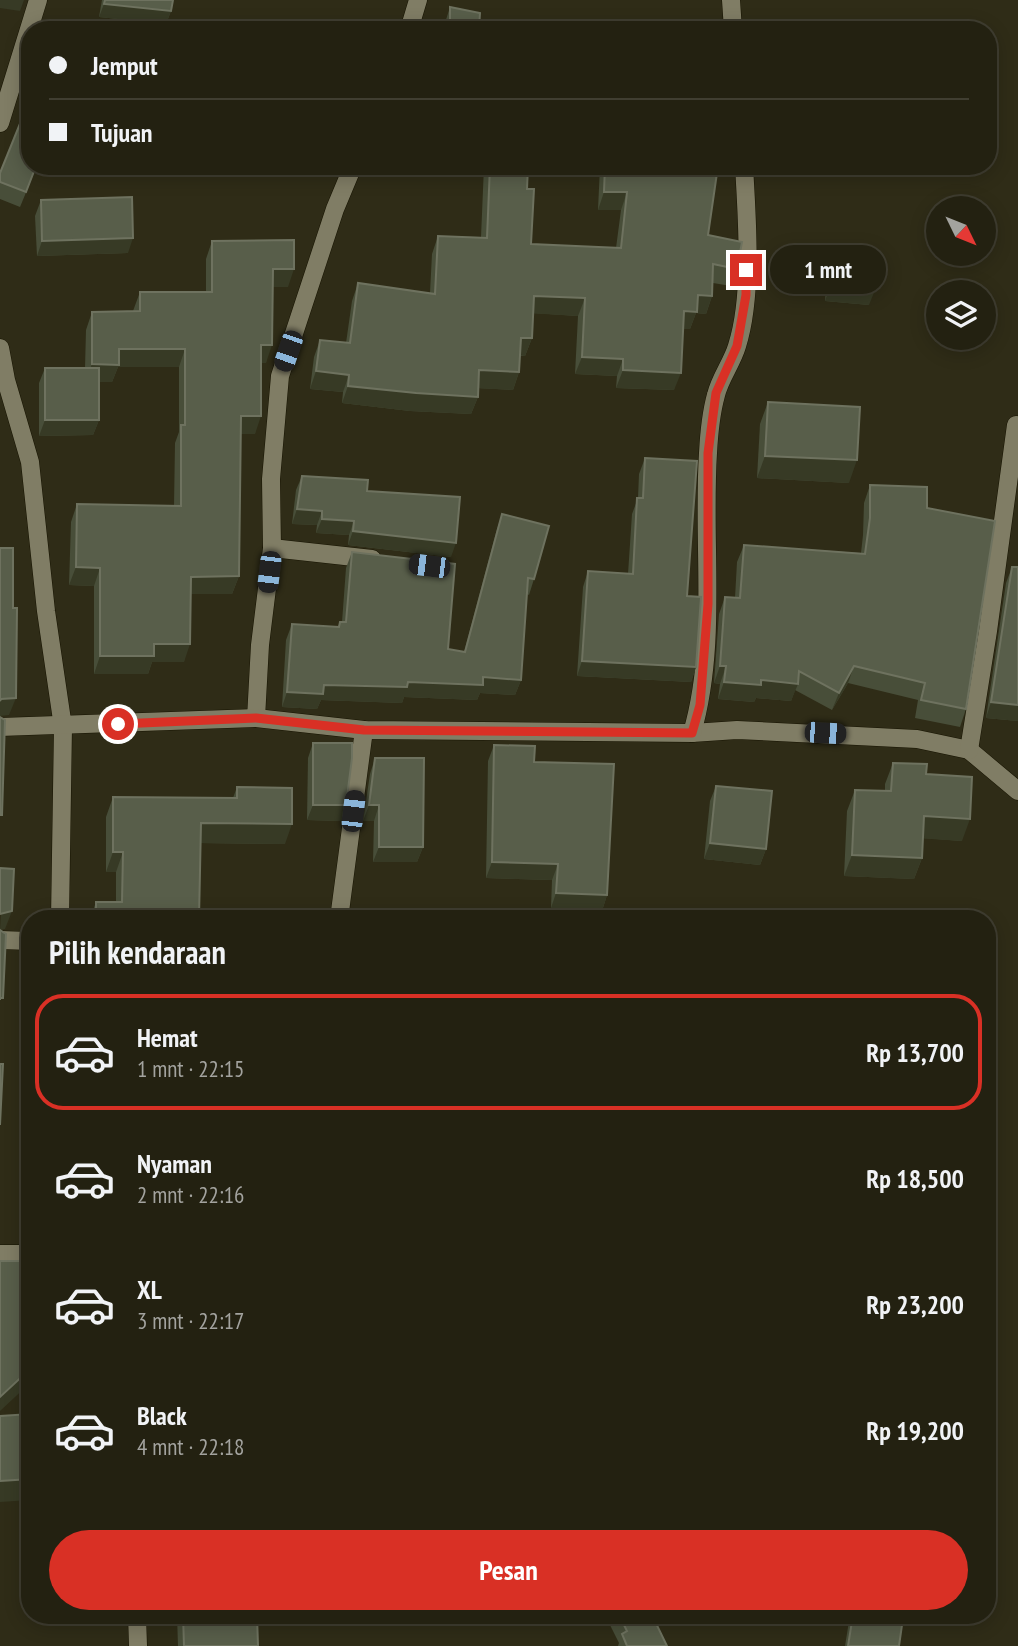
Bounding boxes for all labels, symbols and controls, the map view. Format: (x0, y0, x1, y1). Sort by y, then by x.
text: Jemput (91, 49, 158, 82)
text: Tujuan (91, 116, 153, 149)
north arrow (926, 196, 996, 266)
map controls (926, 196, 996, 350)
callout: 1 mnt (770, 246, 886, 294)
route end (730, 254, 762, 286)
text: 1 mnt (804, 255, 852, 284)
button: layers (926, 280, 996, 350)
car (272, 328, 305, 374)
car (257, 550, 282, 594)
car (407, 553, 452, 579)
route start (102, 708, 134, 740)
car (804, 721, 847, 745)
car (341, 789, 366, 833)
text: Pilih kendaraan (49, 931, 226, 973)
icon: car (53, 1021, 116, 1084)
text: Hemat (137, 1021, 198, 1054)
text: Rp 13,700 (866, 1036, 964, 1069)
text: 1 mnt · 22:15 (137, 1054, 244, 1083)
icon: car (53, 1147, 116, 1210)
text: Nyaman (137, 1147, 212, 1180)
text: Rp 18,500 (866, 1162, 964, 1195)
text: 2 mnt · 22:16 (137, 1180, 244, 1209)
icon: car (53, 1273, 116, 1336)
text: XL (137, 1273, 162, 1306)
text: Rp 23,200 (866, 1288, 964, 1321)
text: 3 mnt · 22:17 (137, 1306, 244, 1335)
icon: car (53, 1399, 116, 1462)
text: Black (137, 1399, 187, 1432)
text: Rp 19,200 (866, 1414, 964, 1447)
text: 4 mnt · 22:18 (137, 1432, 244, 1461)
button: Pesan (49, 1530, 968, 1610)

